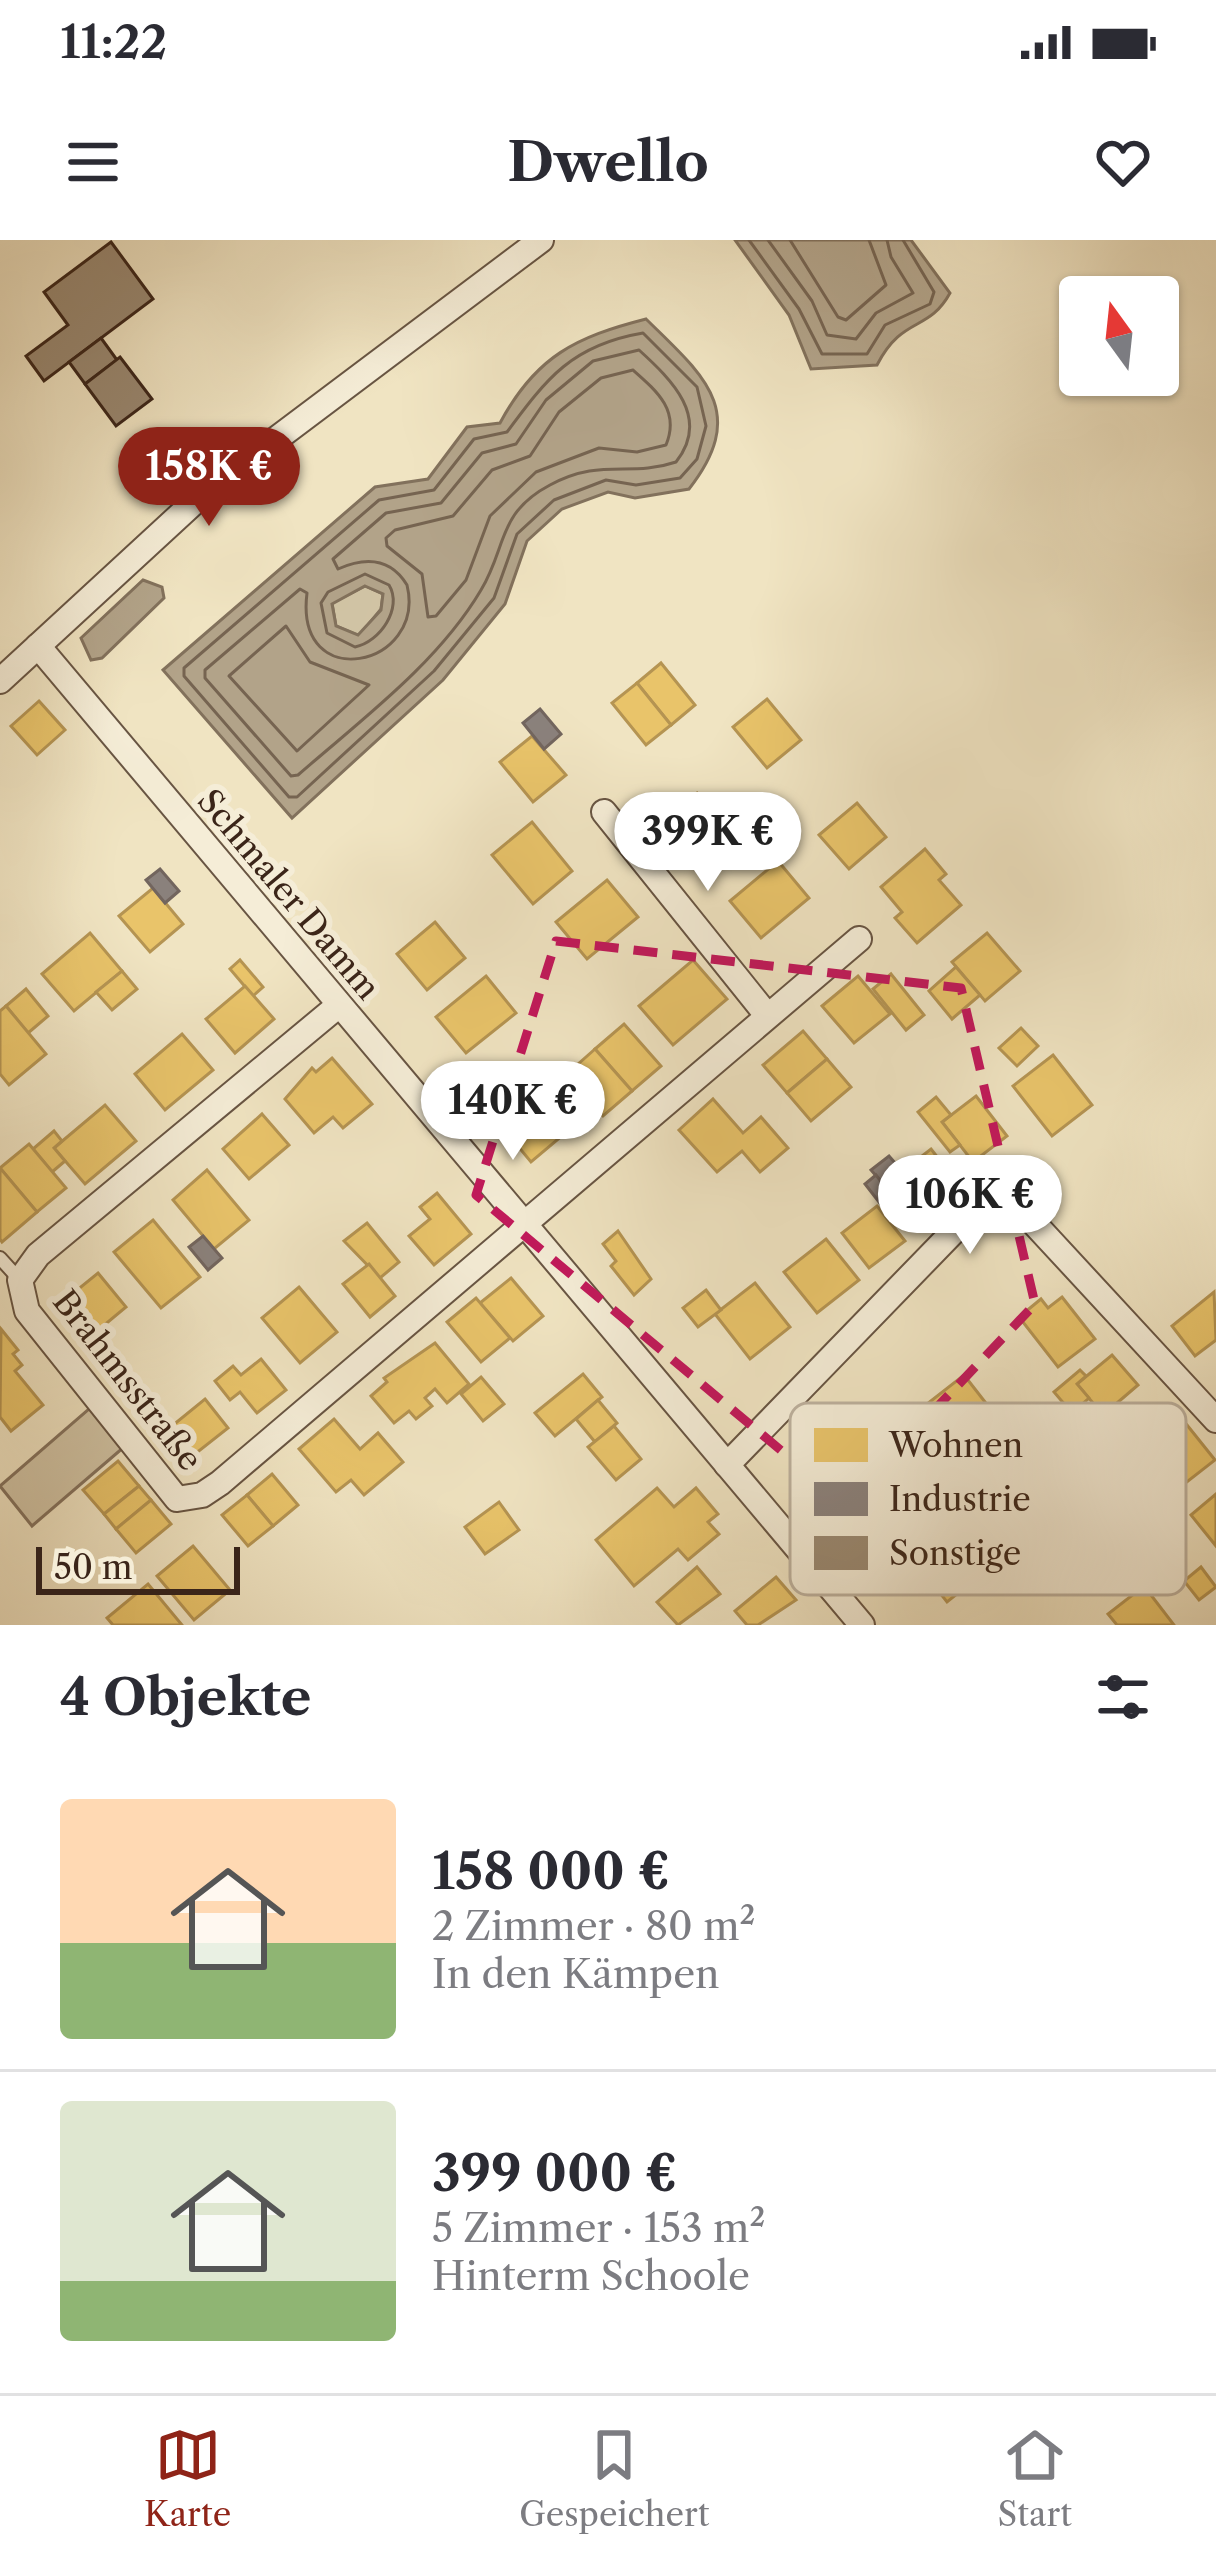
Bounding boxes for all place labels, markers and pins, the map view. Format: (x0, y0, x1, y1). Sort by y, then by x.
pin: 158K € (111, 427, 307, 529)
pin: 399K € (610, 792, 806, 894)
pin: 140K € (415, 1061, 611, 1163)
pin: 106K € (872, 1155, 1068, 1257)

